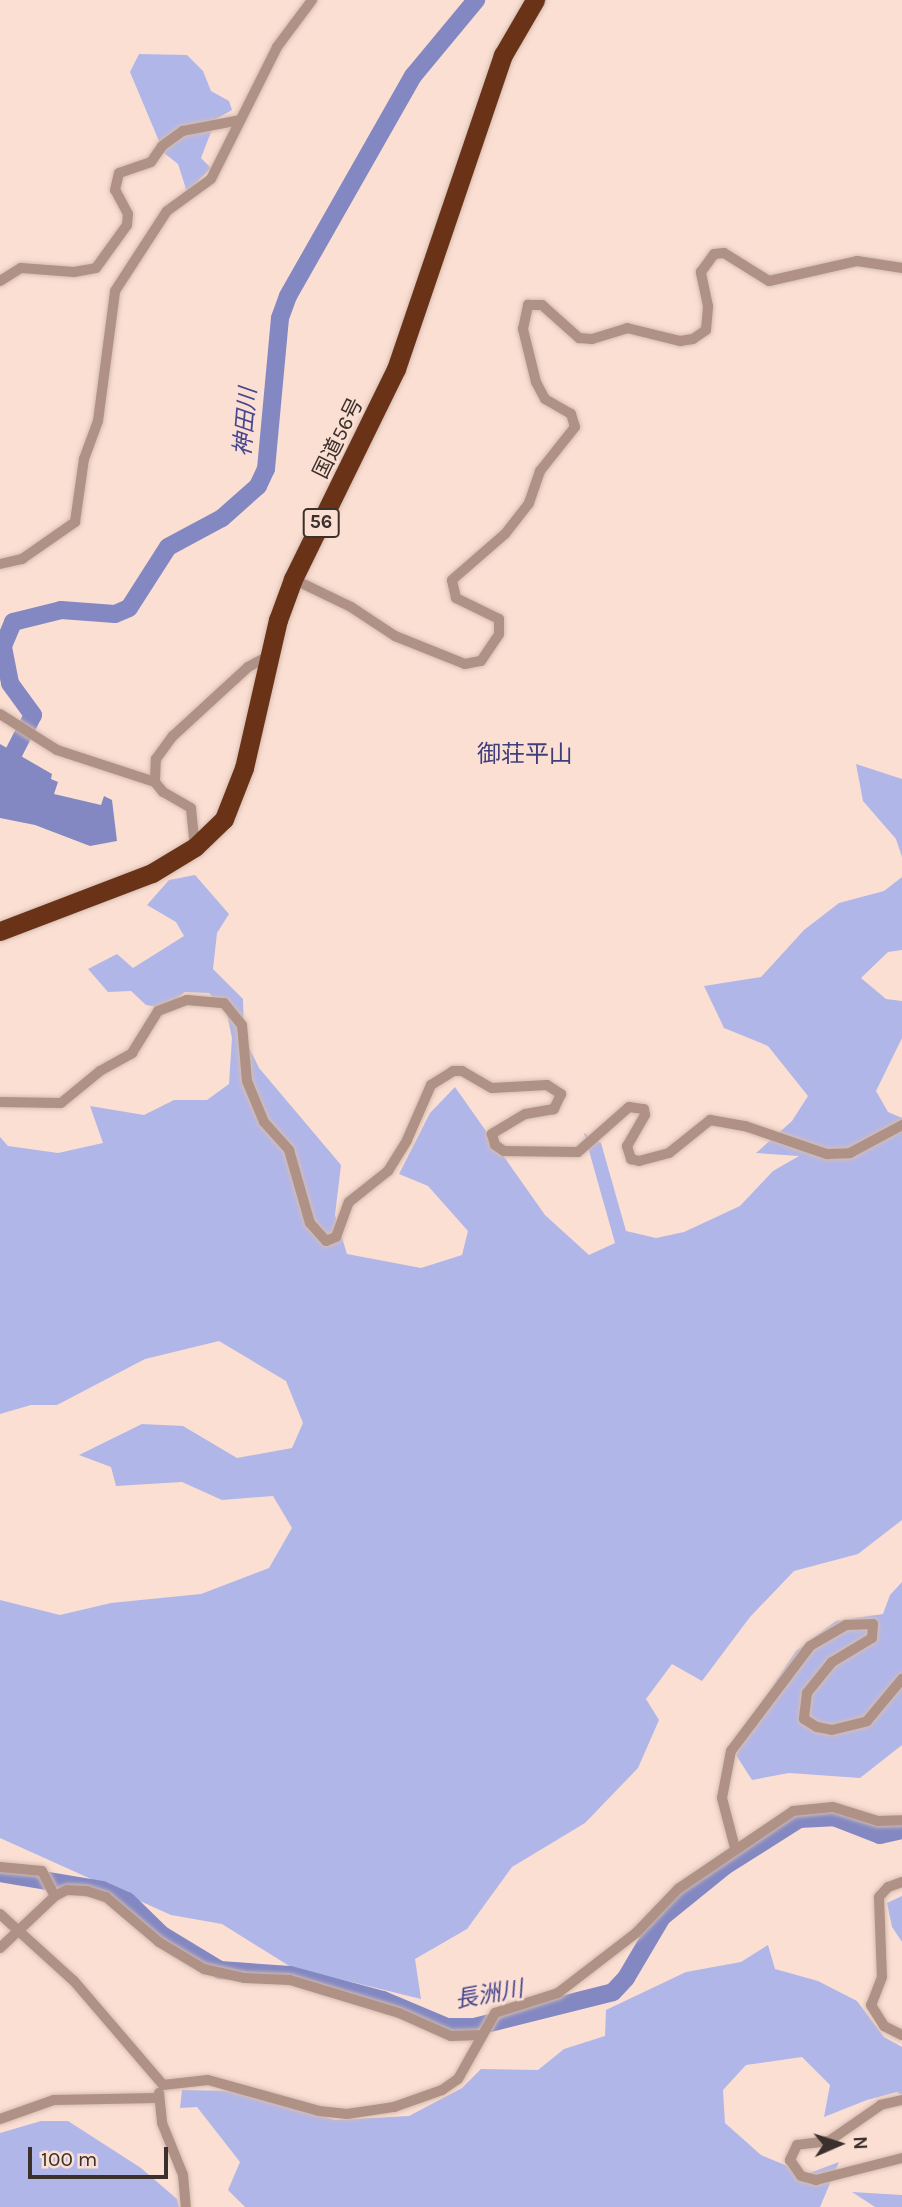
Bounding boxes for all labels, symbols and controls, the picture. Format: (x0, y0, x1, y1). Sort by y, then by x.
water label: 神田川 (229, 386, 263, 458)
street label: 国道56号 (308, 393, 368, 483)
road number: 56 (302, 508, 340, 538)
district label: 御荘平山 (477, 741, 573, 769)
water label: 長洲川 (453, 1975, 525, 2015)
north arrow (804, 2109, 874, 2179)
scale bar (32, 2134, 172, 2178)
text: N (849, 2136, 871, 2150)
text: 100 m (41, 2147, 98, 2171)

